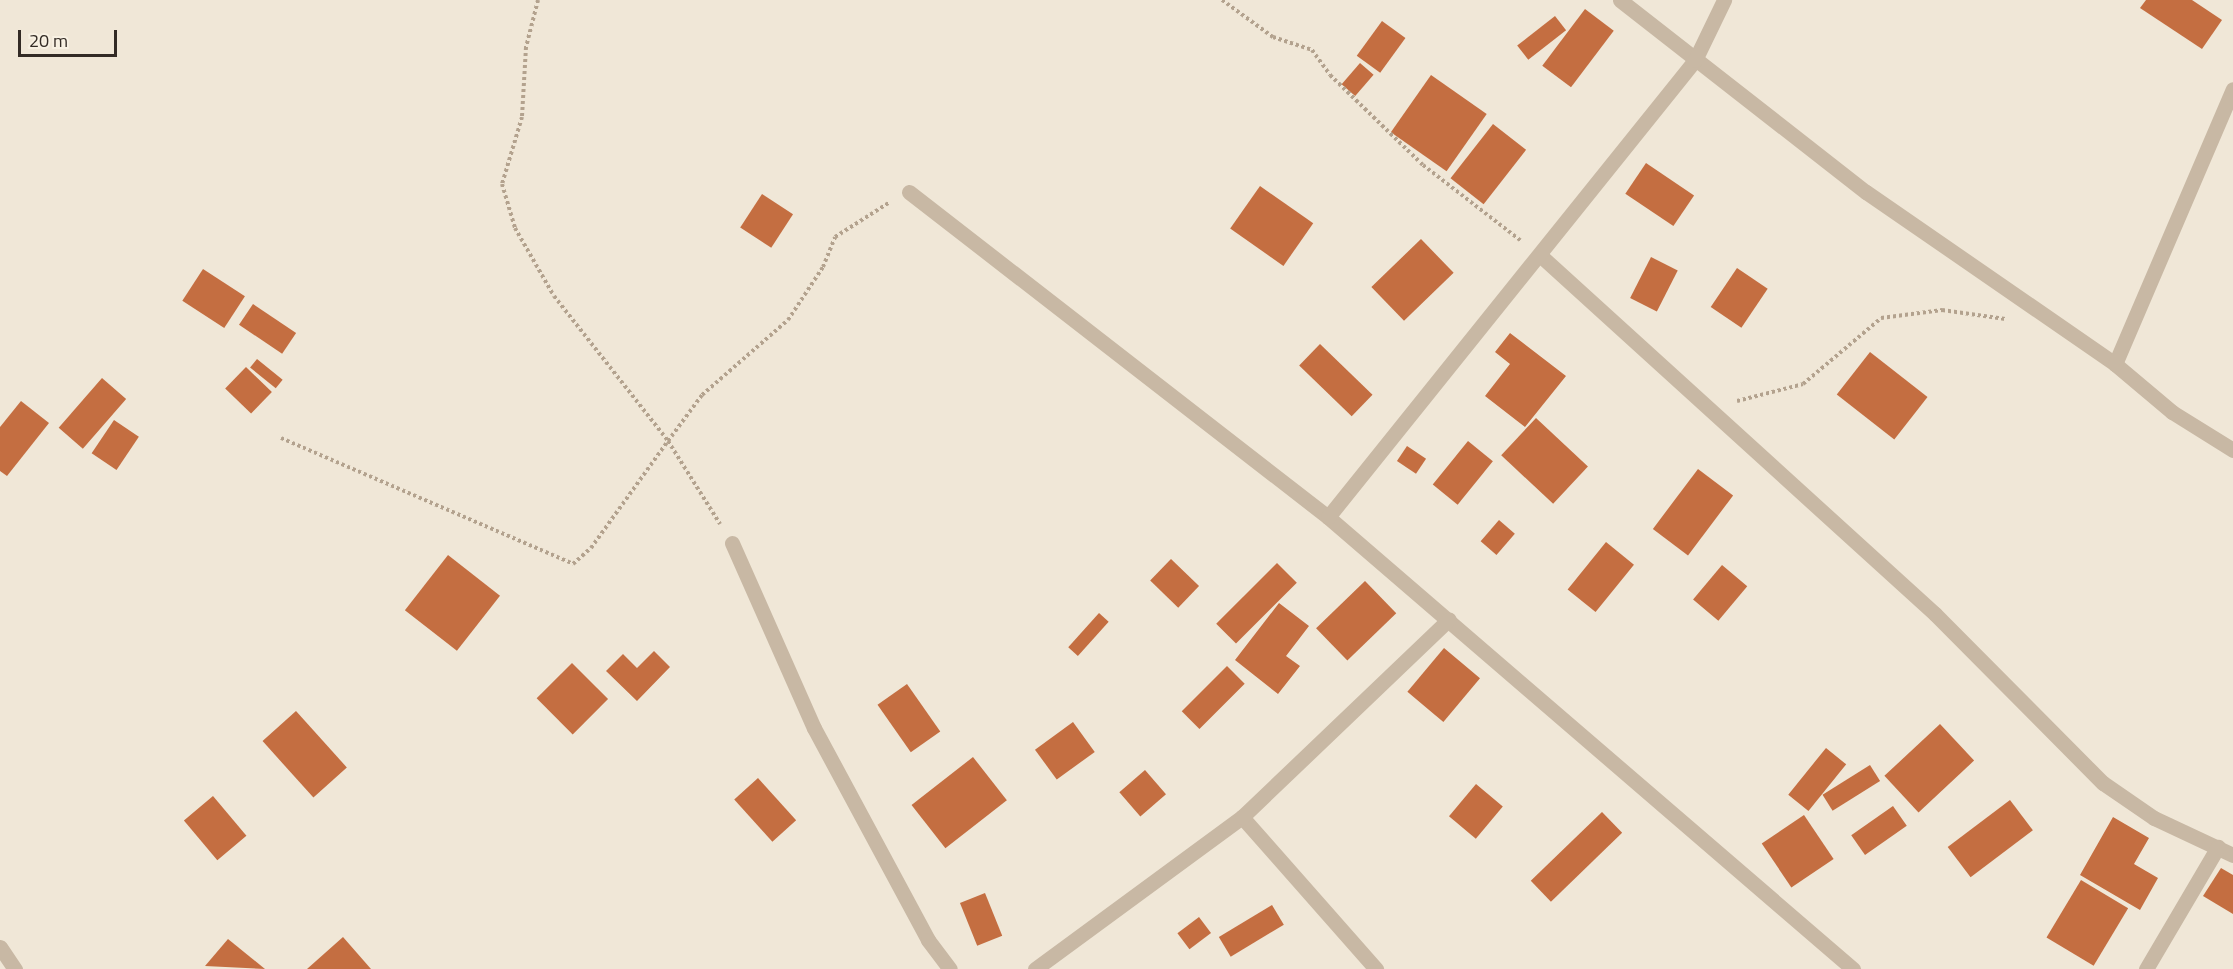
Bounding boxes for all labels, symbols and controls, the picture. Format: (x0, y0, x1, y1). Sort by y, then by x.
scale bar (21, 18, 120, 56)
text: 20 m (29, 27, 68, 54)

